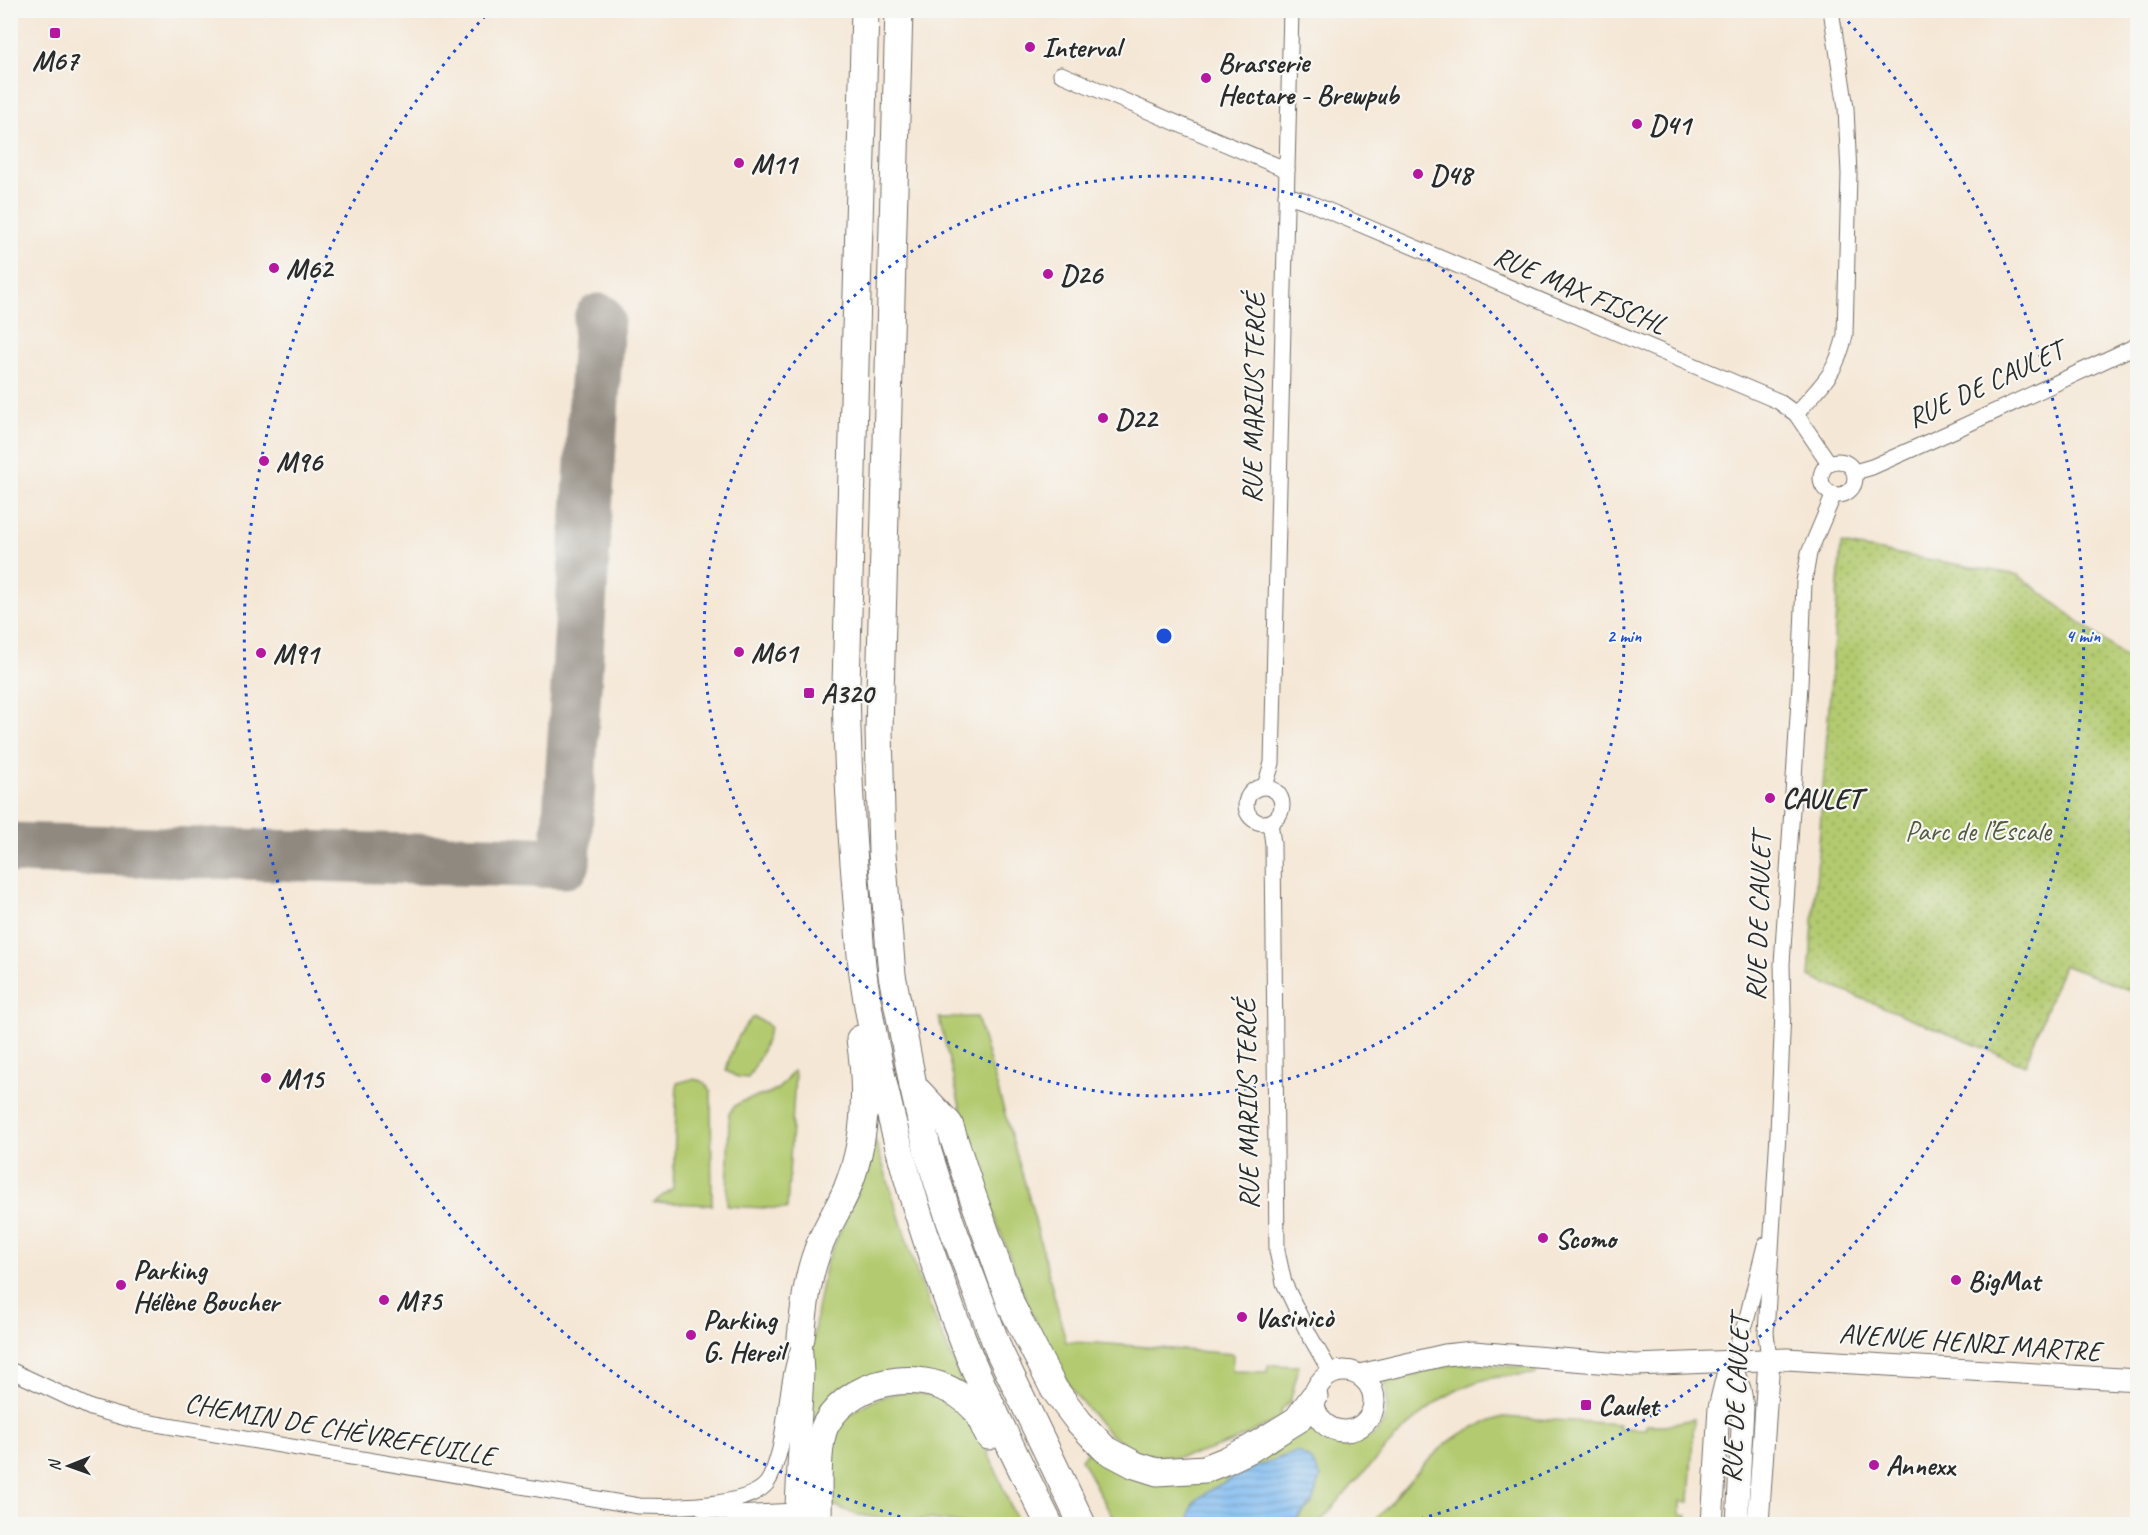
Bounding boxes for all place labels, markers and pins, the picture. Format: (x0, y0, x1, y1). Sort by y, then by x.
marker: M67 (48, 26, 62, 40)
place label: Interval (1042, 30, 1125, 65)
marker: Interval (1023, 40, 1037, 54)
place label: M67 (32, 43, 81, 78)
place label: Brasserie Hectare - Brewpub (1218, 45, 1401, 112)
marker: Brasserie Hectare - Brewpub (1199, 71, 1213, 85)
place label: D41 (1649, 107, 1694, 142)
marker: D41 (1630, 117, 1644, 131)
place label: M11 (751, 146, 800, 181)
marker: M11 (732, 156, 746, 170)
place label: D48 (1430, 157, 1475, 192)
marker: D48 (1411, 167, 1425, 181)
place label: M62 (286, 251, 335, 286)
place label: D26 (1060, 257, 1104, 292)
marker: M62 (267, 261, 281, 275)
marker: D26 (1041, 267, 1055, 281)
place label: D22 (1115, 401, 1159, 436)
marker: D22 (1096, 411, 1110, 425)
place label: M96 (276, 444, 324, 479)
marker: M96 (257, 454, 271, 468)
centre of rings (1154, 626, 1174, 646)
place label: M61 (751, 635, 801, 670)
place label: M91 (273, 636, 322, 671)
marker: M61 (732, 645, 746, 659)
marker: M91 (254, 646, 268, 660)
place label: A320 (821, 676, 877, 711)
marker: A320 (802, 686, 816, 700)
place label: CAULET (1782, 781, 1868, 816)
marker: CAULET (1763, 791, 1777, 805)
place label: M15 (278, 1061, 326, 1096)
marker: M15 (259, 1071, 273, 1085)
place label: Scomo (1555, 1221, 1619, 1256)
marker: Scomo (1536, 1231, 1550, 1245)
place label: Parking Hélène Boucher (133, 1252, 282, 1319)
place label: BigMat (1968, 1263, 2043, 1298)
marker: BigMat (1949, 1273, 1963, 1287)
marker: Parking Hélène Boucher (114, 1278, 128, 1292)
place label: M75 (396, 1283, 444, 1318)
marker: M75 (377, 1293, 391, 1307)
place label: Vasinicò (1254, 1300, 1335, 1335)
place label: Parking G. Hereil (703, 1302, 789, 1369)
marker: Vasinicò (1235, 1310, 1249, 1324)
marker: Parking G. Hereil (684, 1328, 698, 1342)
place label: Caulet (1598, 1388, 1662, 1423)
marker: Caulet (1579, 1398, 1593, 1412)
place label: Annexx (1886, 1448, 1957, 1483)
marker: Annexx (1867, 1458, 1881, 1472)

